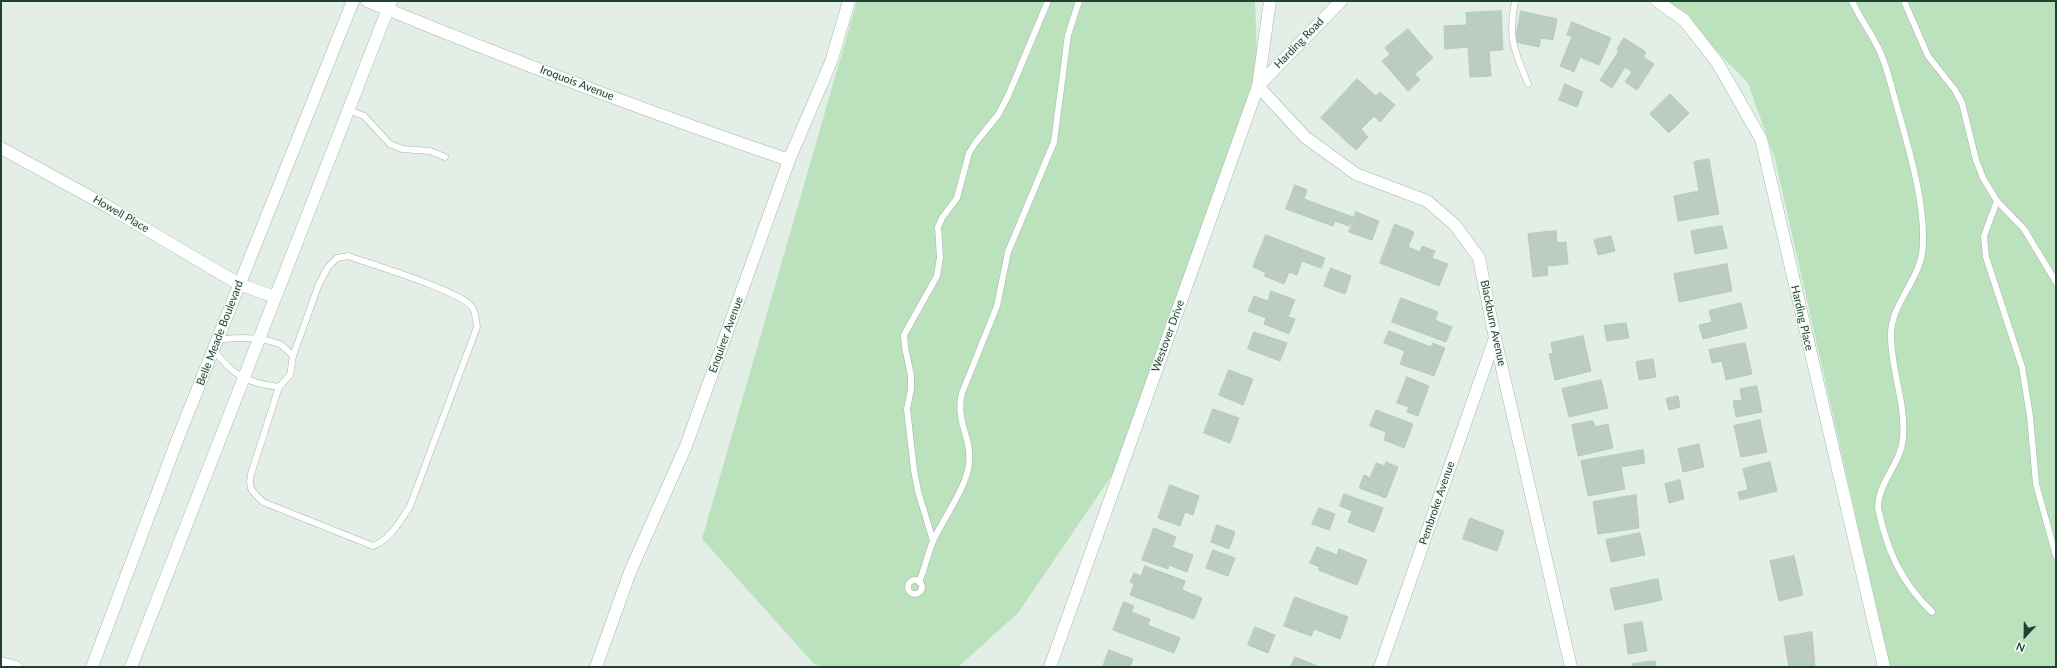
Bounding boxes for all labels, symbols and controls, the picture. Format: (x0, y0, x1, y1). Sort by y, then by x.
street label: Harding Road (1272, 15, 1326, 71)
street label: Iroquois Avenue (538, 63, 616, 103)
street label: Howell Place (91, 193, 151, 235)
street label: Belle Meade Boulevard (194, 279, 246, 387)
street label: Blackburn Avenue (1477, 279, 1509, 367)
street label: Harding Place (1788, 284, 1816, 352)
street label: Enquirer Avenue (706, 295, 746, 375)
street label: Westover Drive (1149, 298, 1187, 374)
street label: Pembroke Avenue (1416, 459, 1458, 547)
north arrow (2005, 616, 2045, 656)
text: N (2014, 640, 2027, 655)

